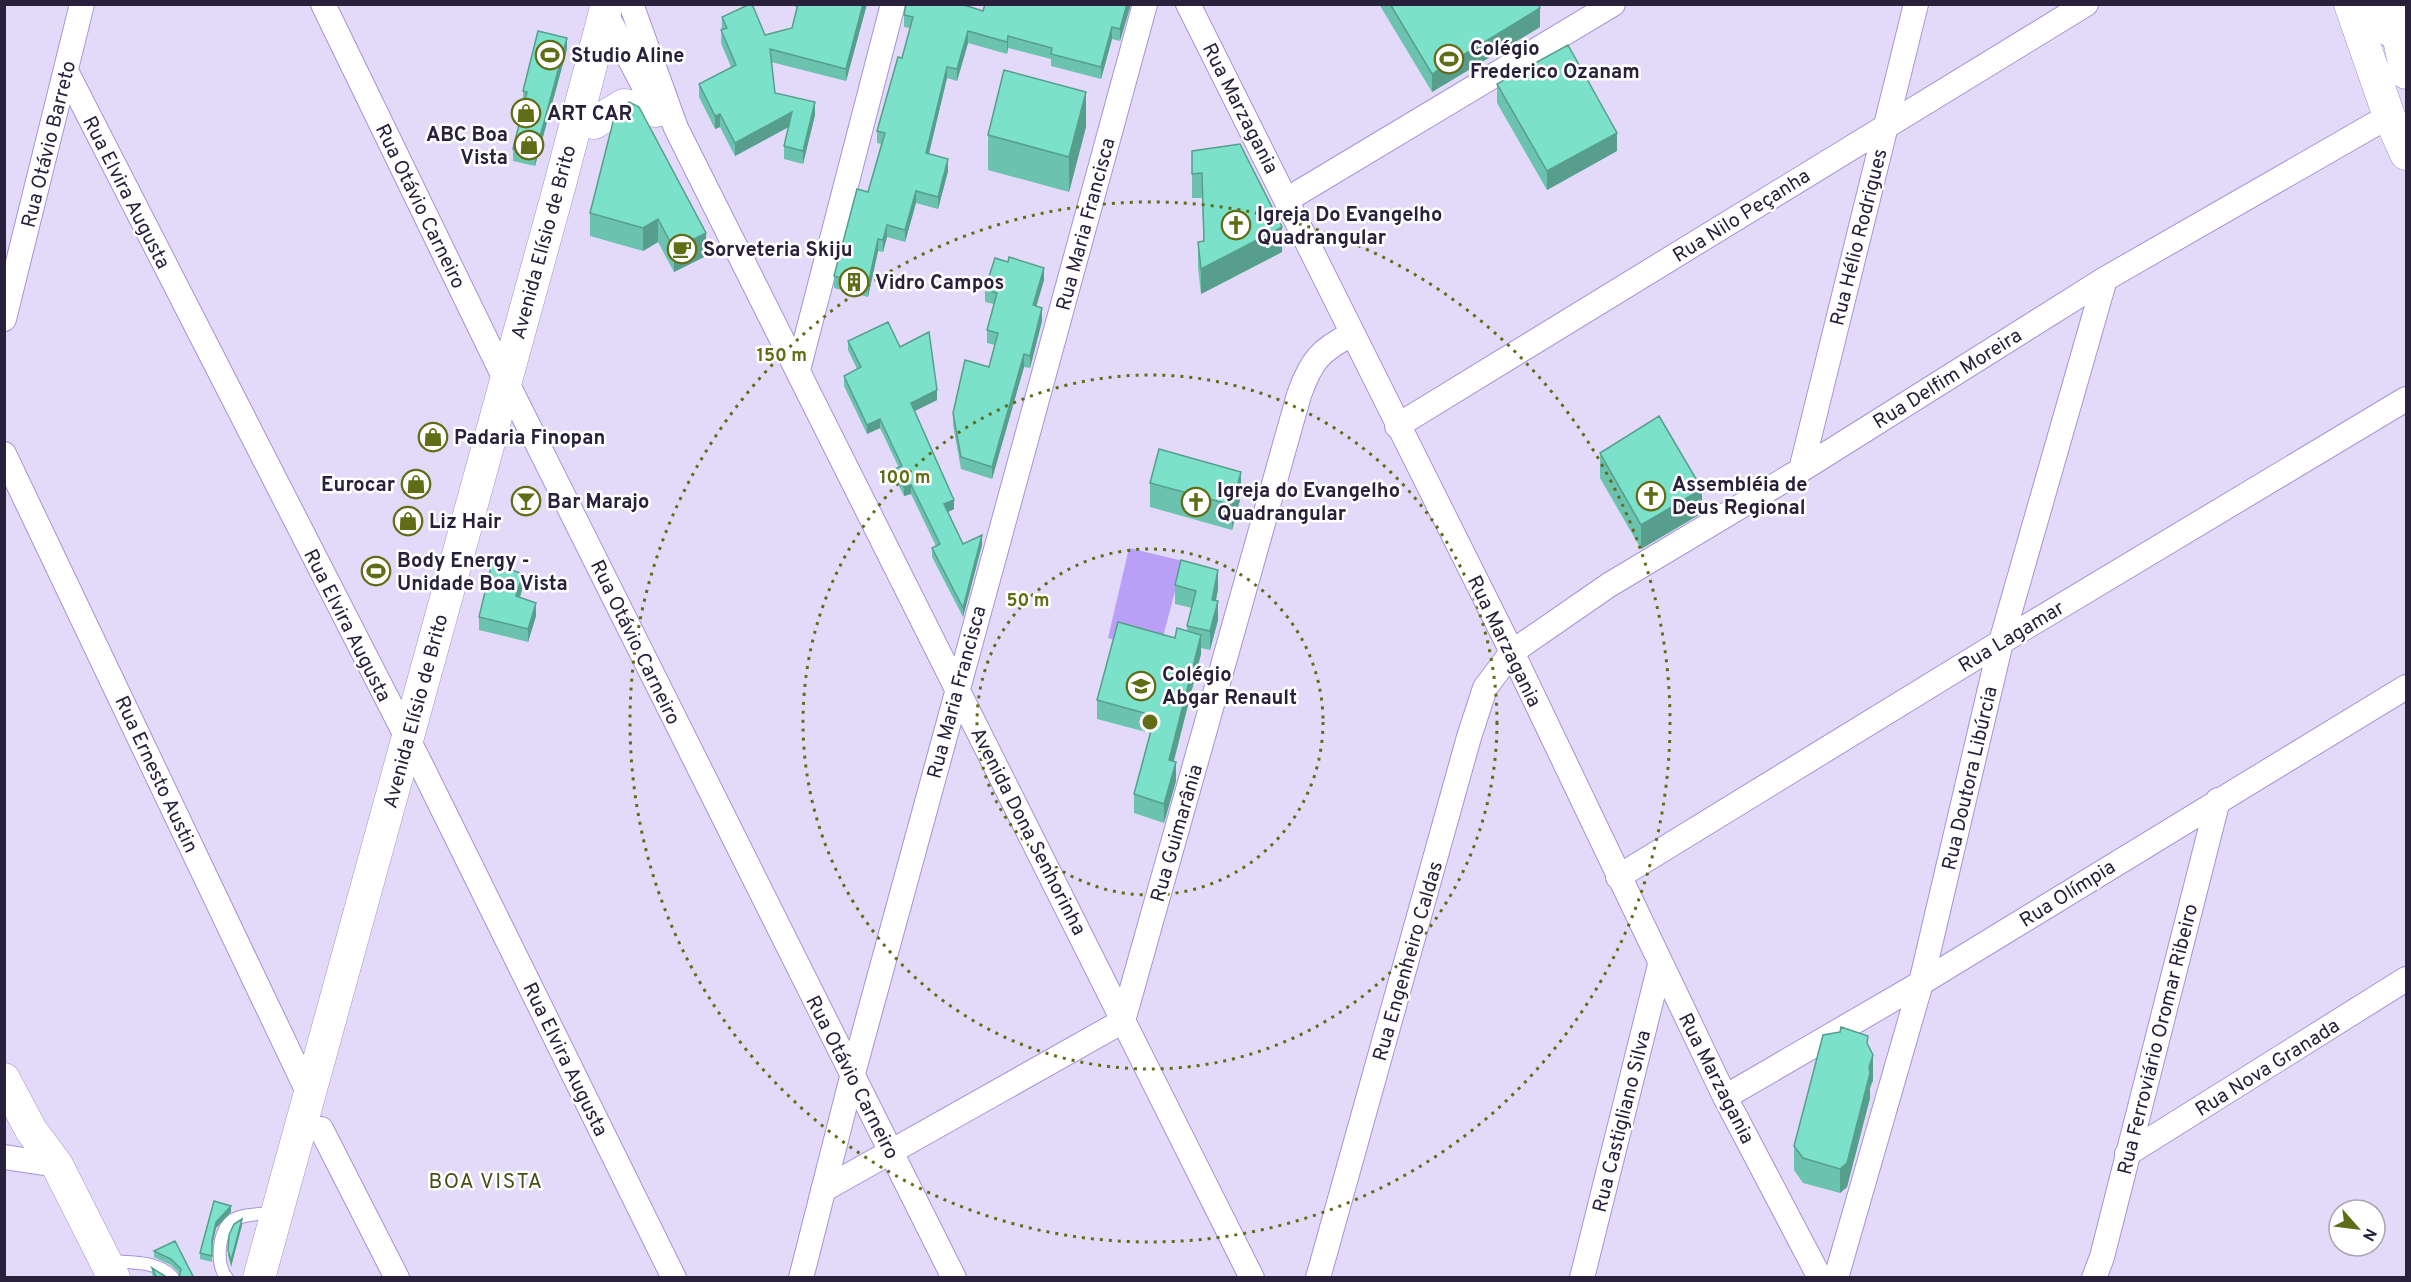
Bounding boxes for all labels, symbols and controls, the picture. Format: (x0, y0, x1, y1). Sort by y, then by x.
place label: Colégio Frederico Ozanam (1470, 37, 1640, 86)
sports icon: Studio Aline (534, 39, 566, 71)
street label: Rua Marzagania (1195, 39, 1283, 179)
sports icon: Colégio Frederico Ozanam (1433, 43, 1465, 75)
place label: Studio Aline (571, 44, 684, 70)
street label: Rua Otávio Barreto (17, 58, 83, 231)
shop icon: ART CAR (510, 97, 542, 129)
place label: ART CAR (547, 102, 632, 128)
street label: Rua Elvira Augusta (75, 112, 175, 274)
street label: Rua Otávio Carneiro (368, 120, 470, 294)
place label: ABC Boa Vista (426, 123, 508, 172)
shop icon: ABC Boa Vista (513, 129, 545, 161)
street label: Rua Maria Francisca (1051, 135, 1123, 314)
street label: Avenida Elísio de Brito (506, 142, 583, 343)
street label: Rua Hélio Rodrigues (1825, 146, 1894, 329)
street label: Rua Nilo Peçanha (1668, 164, 1816, 269)
place label: Igreja Do Evangelho Quadrangular (1257, 203, 1442, 252)
church icon: Igreja Do Evangelho Quadrangular (1220, 209, 1252, 241)
cafe icon: Sorveteria Skiju (666, 233, 698, 265)
place label: Sorveteria Skiju (703, 238, 853, 264)
building icon: Vidro Campos (838, 266, 870, 298)
place label: Vidro Campos (875, 271, 1004, 297)
street label: Rua Delfim Moreira (1869, 323, 2027, 436)
text: 150 m (757, 345, 807, 368)
shop icon: Padaria Finopan (417, 421, 449, 453)
place label: Padaria Finopan (454, 426, 605, 452)
text: 100 m (879, 467, 931, 490)
shop icon: Eurocar (400, 468, 432, 500)
place label: Eurocar (321, 473, 396, 499)
place label: Assembléia de Deus Regional (1672, 473, 1807, 522)
place label: Igreja do Evangelho Quadrangular (1217, 479, 1400, 528)
church icon: Assembléia de Deus Regional (1635, 480, 1667, 512)
bar icon: Bar Marajo (510, 485, 542, 517)
church icon: Igreja do Evangelho Quadrangular (1180, 486, 1212, 518)
place label: Bar Marajo (547, 490, 649, 516)
shop icon: Liz Hair (392, 505, 424, 537)
place label: Liz Hair (429, 510, 502, 536)
street label: Rua Elvira Augusta (296, 545, 396, 707)
place label: Body Energy - Unidade Boa Vista (397, 549, 568, 598)
sports icon: Body Energy - Unidade Boa Vista (360, 555, 392, 587)
street label: Rua Otávio Carneiro (583, 556, 685, 730)
street label: Rua Marzagania (1460, 572, 1546, 712)
text: 50 m (1006, 590, 1050, 613)
street label: Rua Lagamar (1954, 596, 2070, 680)
street label: Rua Maria Francisca (922, 603, 994, 782)
street label: Avenida Elísio de Brito (378, 611, 455, 812)
place label: Colégio Abgar Renault (1162, 663, 1297, 712)
school or university icon: Colégio Abgar Renault (1125, 670, 1157, 702)
street label: Rua Doutora Libúrcia (1937, 684, 2005, 873)
street label: Rua Ernesto Austin (107, 692, 203, 858)
centre of rings (1140, 712, 1160, 732)
street label: Avenida Dona Senhorinha (963, 724, 1091, 940)
street label: Rua Guimarânia (1146, 762, 1210, 906)
street label: Rua Olímpia (2015, 855, 2121, 935)
street label: Rua Engenheiro Caldas (1368, 859, 1450, 1065)
street label: Rua Ferroviário Oromar Ribeiro (2113, 901, 2205, 1178)
street label: Rua Elvira Augusta (516, 979, 613, 1141)
street label: Rua Otávio Carneiro (799, 992, 904, 1164)
street label: Rua Marzagania (1671, 1009, 1759, 1149)
street label: Rua Nova Granada (2191, 1014, 2345, 1124)
street label: Rua Castigliano Silva (1588, 1028, 1658, 1215)
district label: BOA VISTA (429, 1169, 543, 1196)
north arrow (2327, 1198, 2387, 1258)
text: N (2357, 1224, 2380, 1244)

